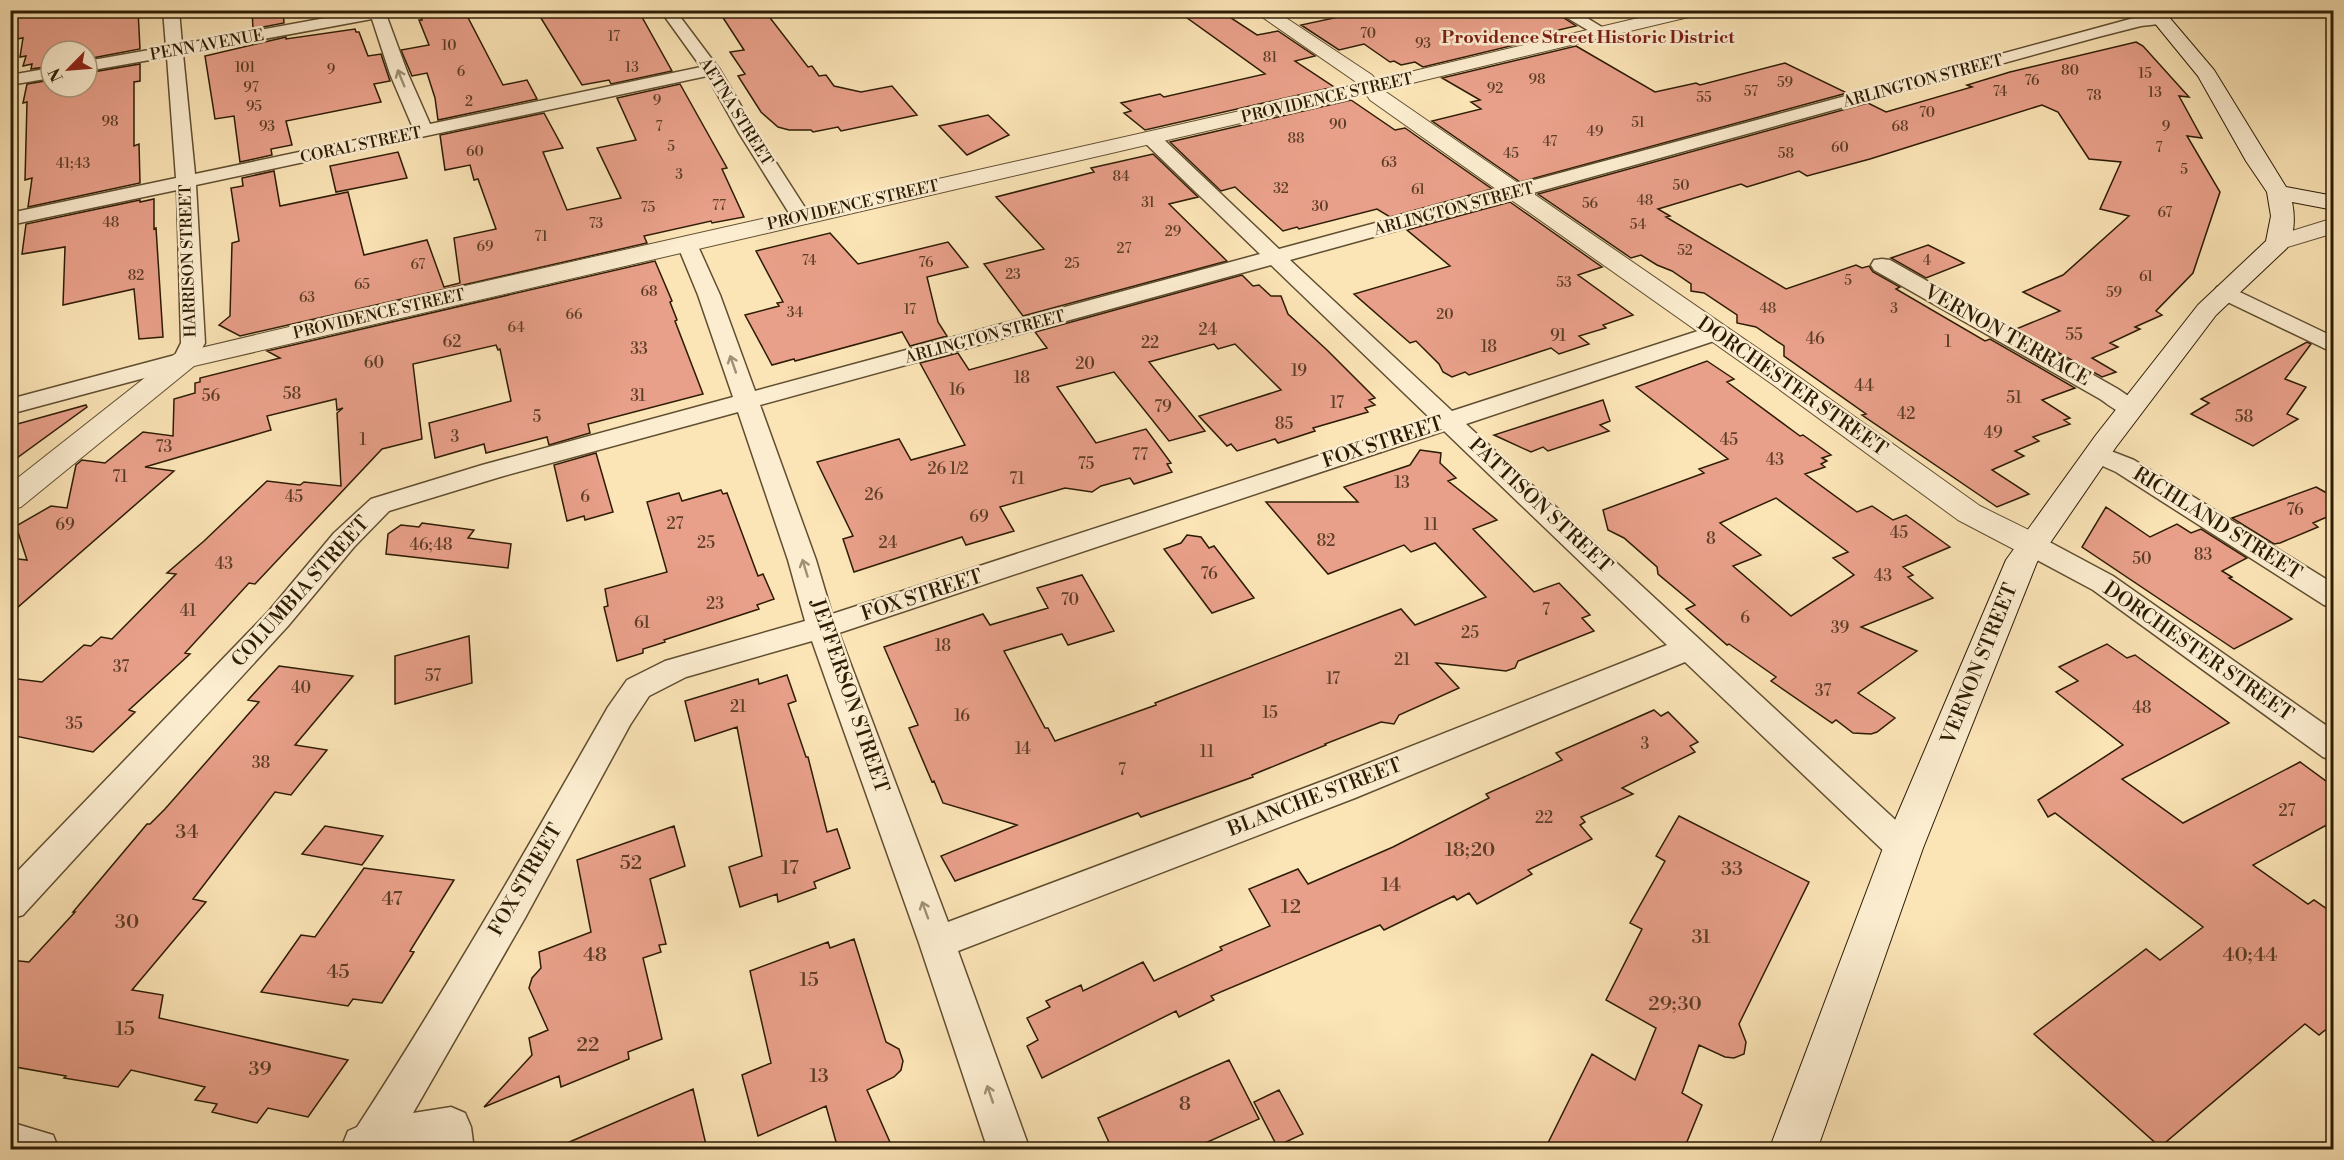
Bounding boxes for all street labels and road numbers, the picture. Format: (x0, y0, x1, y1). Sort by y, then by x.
street label: PENN AVENUE (148, 25, 266, 65)
street label: ARLINGTON STREET (1840, 50, 2005, 112)
street label: AETNA STREET (694, 53, 777, 170)
street label: PROVIDENCE STREET (1239, 68, 1415, 128)
street label: CORAL STREET (298, 122, 424, 168)
street label: PROVIDENCE STREET (765, 175, 941, 235)
street label: ARLINGTON STREET (1371, 178, 1536, 240)
street label: HARRISON STREET (175, 184, 201, 338)
street label: VERNON TERRACE (1919, 279, 2095, 392)
street label: PROVIDENCE STREET (291, 284, 467, 344)
street label: ARLINGTON STREET (902, 306, 1067, 368)
street label: DORCHESTER STREET (1692, 312, 1892, 462)
street label: FOX STREET (1319, 412, 1447, 474)
street label: PATTISON STREET (1463, 433, 1617, 579)
street label: RICHLAND STREET (2128, 462, 2306, 586)
street label: COLUMBIA STREET (227, 511, 375, 673)
street label: FOX STREET (858, 565, 986, 627)
street label: DORCHESTER STREET (2098, 577, 2298, 727)
street label: VERNON STREET (1936, 580, 2024, 749)
street label: JEFFERSON STREET (804, 595, 894, 796)
street label: BLANCHE STREET (1223, 753, 1406, 843)
street label: FOX STREET (484, 819, 568, 941)

